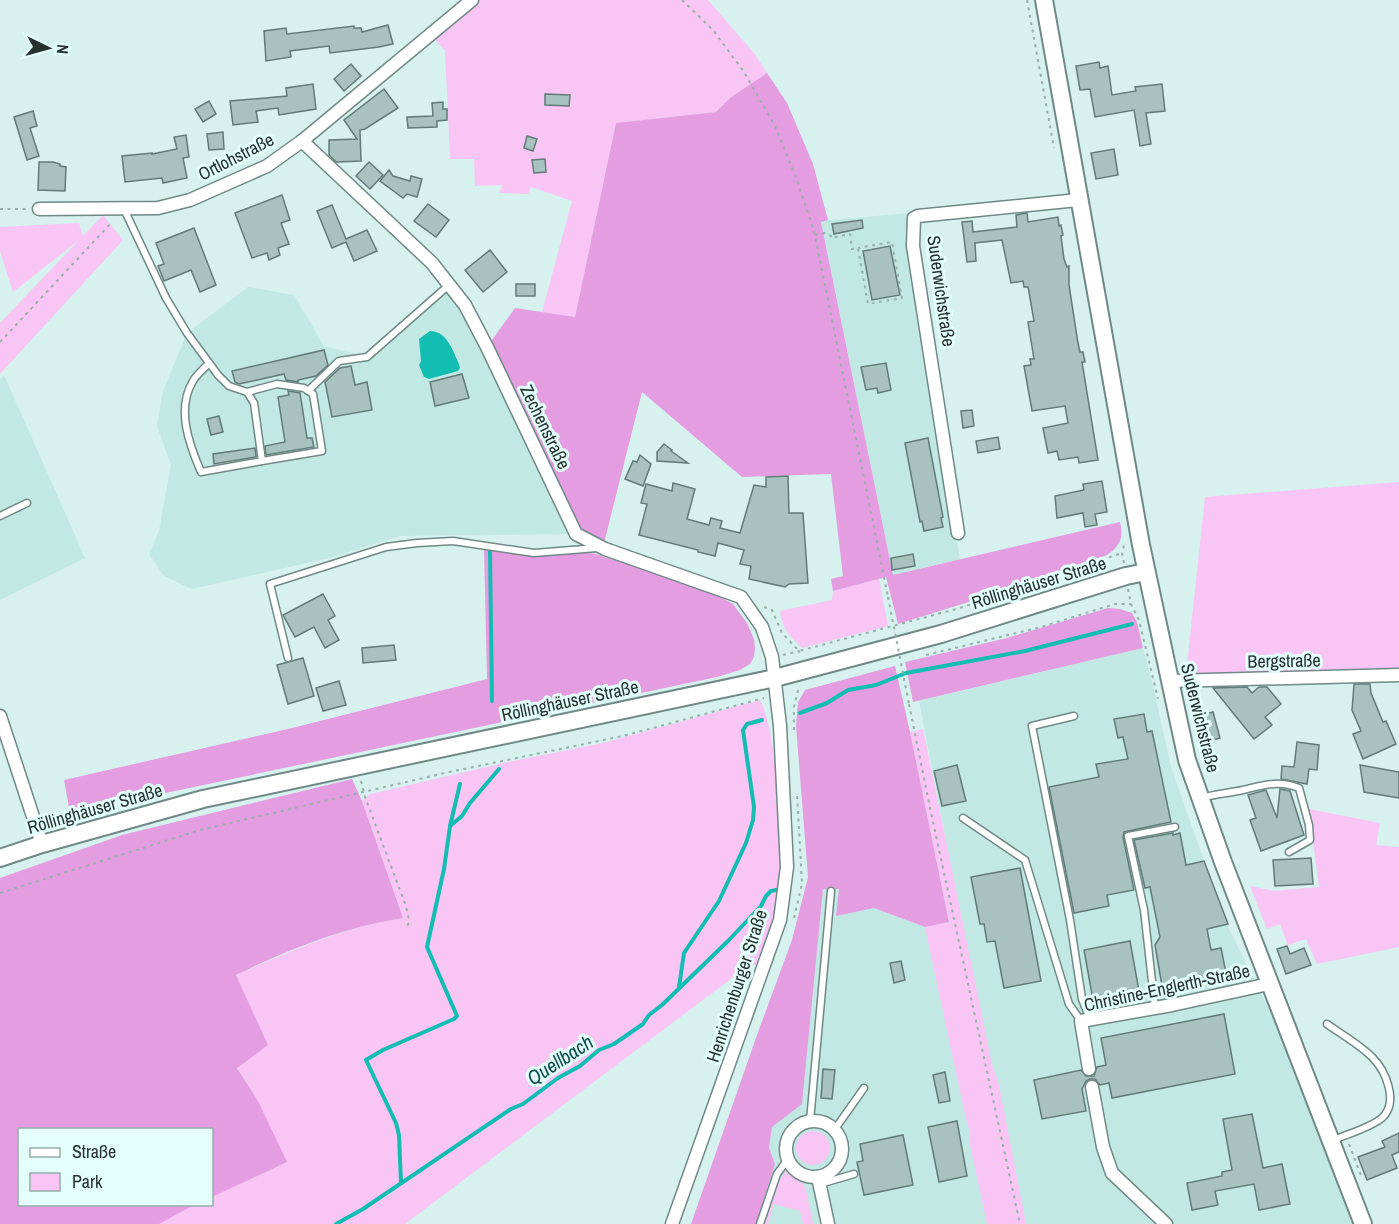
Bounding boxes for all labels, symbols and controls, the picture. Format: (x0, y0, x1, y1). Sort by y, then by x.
north arrow (18, 18, 78, 78)
text: N (52, 44, 74, 55)
street label: Ortlohstraße (194, 127, 278, 186)
street label: Suderwichstraße (921, 234, 962, 348)
street label: Zechenstraße (514, 380, 577, 473)
street label: Röllinghäuser Straße (969, 550, 1109, 615)
street label: Bergstraße (1247, 647, 1321, 674)
street label: Suderwichstraße (1175, 661, 1226, 775)
street label: Röllinghäuser Straße (499, 674, 641, 727)
street label: Röllinghäuser Straße (24, 777, 165, 840)
street label: Henrichenburger Straße (700, 906, 773, 1065)
street label: Christine-Englerth-Straße (1082, 958, 1252, 1017)
water label: Quellbach (521, 1028, 598, 1091)
legend (18, 1128, 213, 1206)
text: Straße (72, 1139, 116, 1164)
text: Park (72, 1169, 103, 1194)

